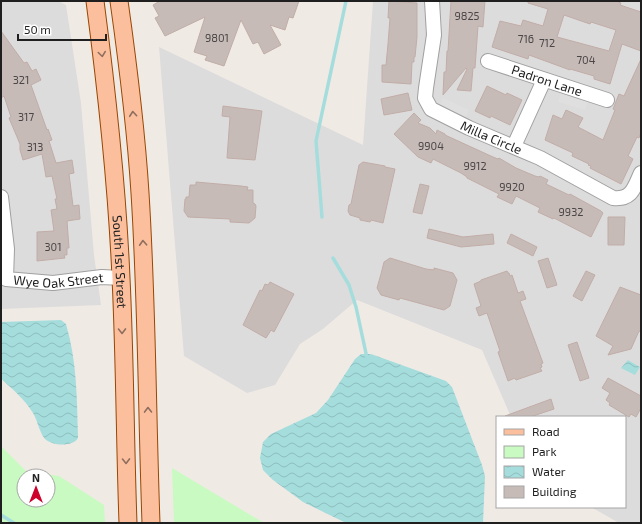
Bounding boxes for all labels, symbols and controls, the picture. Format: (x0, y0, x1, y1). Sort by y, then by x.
house number: 9825 (454, 9, 480, 22)
scale bar (18, 16, 106, 42)
text: 50 m (24, 22, 51, 36)
house number: 9801 (205, 31, 229, 44)
house number: 716 (518, 32, 534, 45)
house number: 712 (539, 36, 555, 49)
one-way arrow (97, 50, 106, 57)
house number: 704 (576, 53, 596, 66)
street label: Padron Lane (510, 61, 584, 99)
house number: 321 (13, 73, 29, 86)
house number: 317 (18, 110, 34, 123)
one-way arrow (129, 111, 138, 117)
street label: Milla Circle (458, 117, 525, 158)
house number: 9904 (418, 139, 444, 152)
house number: 313 (27, 140, 43, 153)
house number: 9912 (463, 159, 487, 172)
house number: 9920 (499, 180, 525, 193)
house number: 9932 (559, 205, 583, 218)
street label: South 1st Street (109, 215, 130, 309)
house number: 301 (44, 240, 62, 253)
one-way arrow (138, 240, 147, 246)
street label: Wye Oak Street (13, 269, 104, 291)
one-way arrow (118, 328, 127, 334)
one-way arrow (144, 407, 152, 413)
legend (496, 416, 626, 508)
text: Road (532, 424, 560, 438)
text: Park (532, 444, 557, 458)
one-way arrow (121, 458, 130, 464)
text: Water (532, 464, 566, 478)
north arrow (16, 468, 56, 508)
text: N (32, 471, 40, 484)
text: Building (532, 484, 577, 498)

